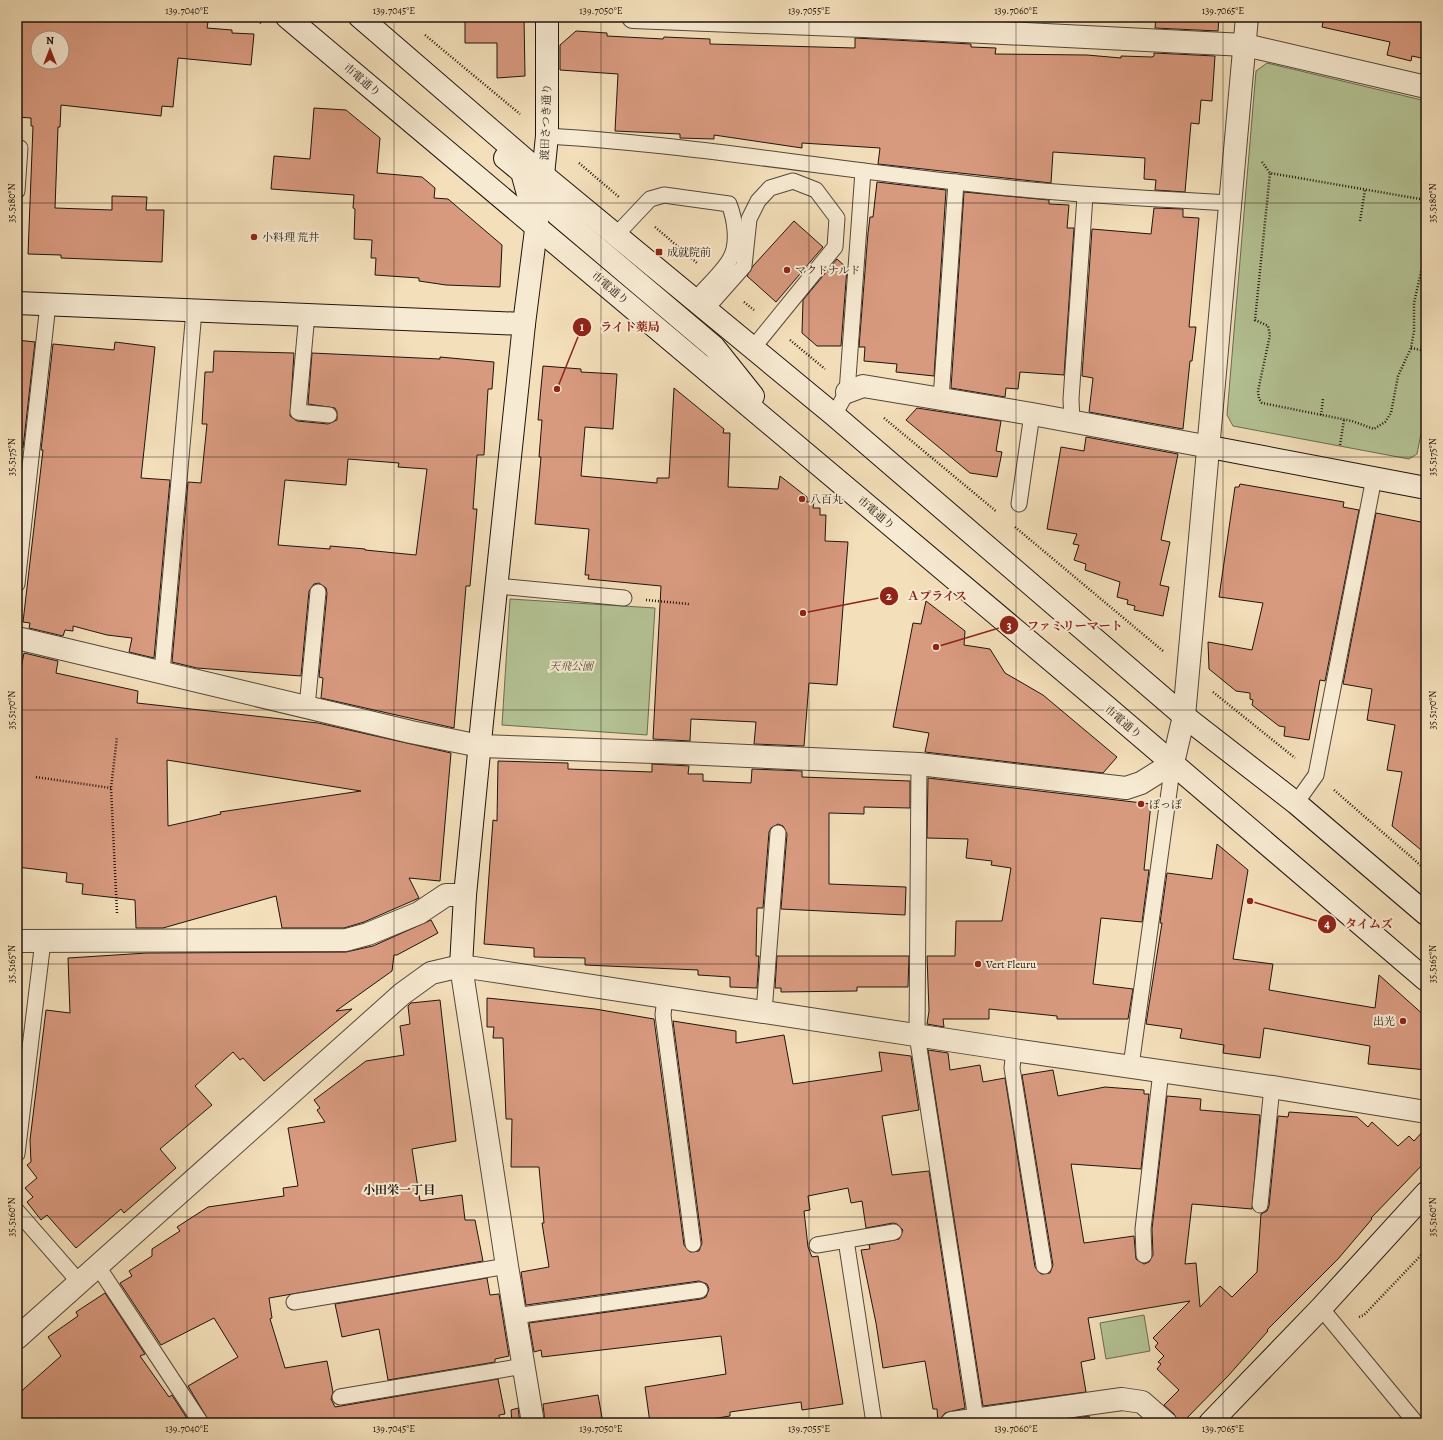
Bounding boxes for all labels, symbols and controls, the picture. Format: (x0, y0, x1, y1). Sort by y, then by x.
text: 139.7040°E (165, 4, 209, 17)
text: 139.7045°E (373, 4, 415, 17)
text: 139.7050°E (579, 4, 623, 17)
text: 139.7055°E (788, 4, 830, 17)
text: 139.7060°E (994, 4, 1038, 17)
text: 139.7065°E (1202, 4, 1244, 17)
north arrow (30, 30, 70, 70)
text: N (46, 33, 54, 48)
street label: 市電通り (340, 60, 384, 100)
street label: 渡田さつき通り (537, 83, 555, 161)
text: 35.5180°N (5, 183, 18, 223)
text: 35.5180°N (1426, 183, 1439, 223)
place label: 小料理 荒井 (262, 230, 319, 245)
marker: 小料理 荒井 (249, 232, 259, 242)
place label: 成就院前 (667, 245, 711, 260)
marker: 成就院前 (654, 247, 664, 257)
place label: マクドナルド (795, 263, 860, 278)
marker: マクドナルド (782, 265, 792, 275)
street label: 市電通り (588, 268, 632, 308)
callout: ライト薬局 (572, 315, 668, 339)
text: 1 (580, 319, 585, 335)
text: ライト薬局 (600, 319, 660, 335)
text: 35.5175°N (5, 438, 18, 476)
text: 35.5175°N (1426, 438, 1439, 476)
place label: 八百丸 (810, 492, 843, 507)
street label: 市電通り (854, 493, 898, 533)
marker: 八百丸 (797, 494, 807, 504)
callout: Ａプライス (879, 584, 975, 608)
text: 2 (886, 588, 892, 604)
text: Ａプライス (907, 588, 967, 604)
callout: ファミリーマート (999, 613, 1131, 637)
text: 3 (1006, 618, 1012, 634)
text: ファミリーマート (1027, 618, 1123, 634)
park label: 天飛公園 (549, 659, 595, 674)
text: 35.5170°N (5, 691, 18, 729)
text: 35.5170°N (1426, 691, 1439, 729)
street label: 市電通り (1101, 702, 1145, 742)
place label: ぽっぽ (1149, 797, 1182, 812)
marker: ぽっぽ (1136, 799, 1146, 809)
callout: タイムズ (1317, 912, 1401, 936)
text: 4 (1324, 916, 1330, 932)
text: タイムズ (1345, 916, 1393, 932)
text: 35.5165°N (5, 945, 18, 983)
text: 35.5165°N (1426, 945, 1439, 983)
place label: Vert Fleuru (985, 957, 1036, 972)
marker: Vert Fleuru (973, 959, 983, 969)
place label: 出光 (1373, 1014, 1395, 1029)
marker: 出光 (1398, 1016, 1408, 1026)
district label: 小田栄一丁目 (363, 1182, 435, 1198)
text: 35.5160°N (5, 1197, 18, 1237)
text: 35.5160°N (1426, 1197, 1439, 1237)
text: 139.7040°E (165, 1422, 209, 1435)
text: 139.7045°E (373, 1422, 415, 1435)
text: 139.7050°E (579, 1422, 623, 1435)
text: 139.7055°E (788, 1422, 830, 1435)
text: 139.7060°E (994, 1422, 1038, 1435)
text: 139.7065°E (1202, 1422, 1244, 1435)

